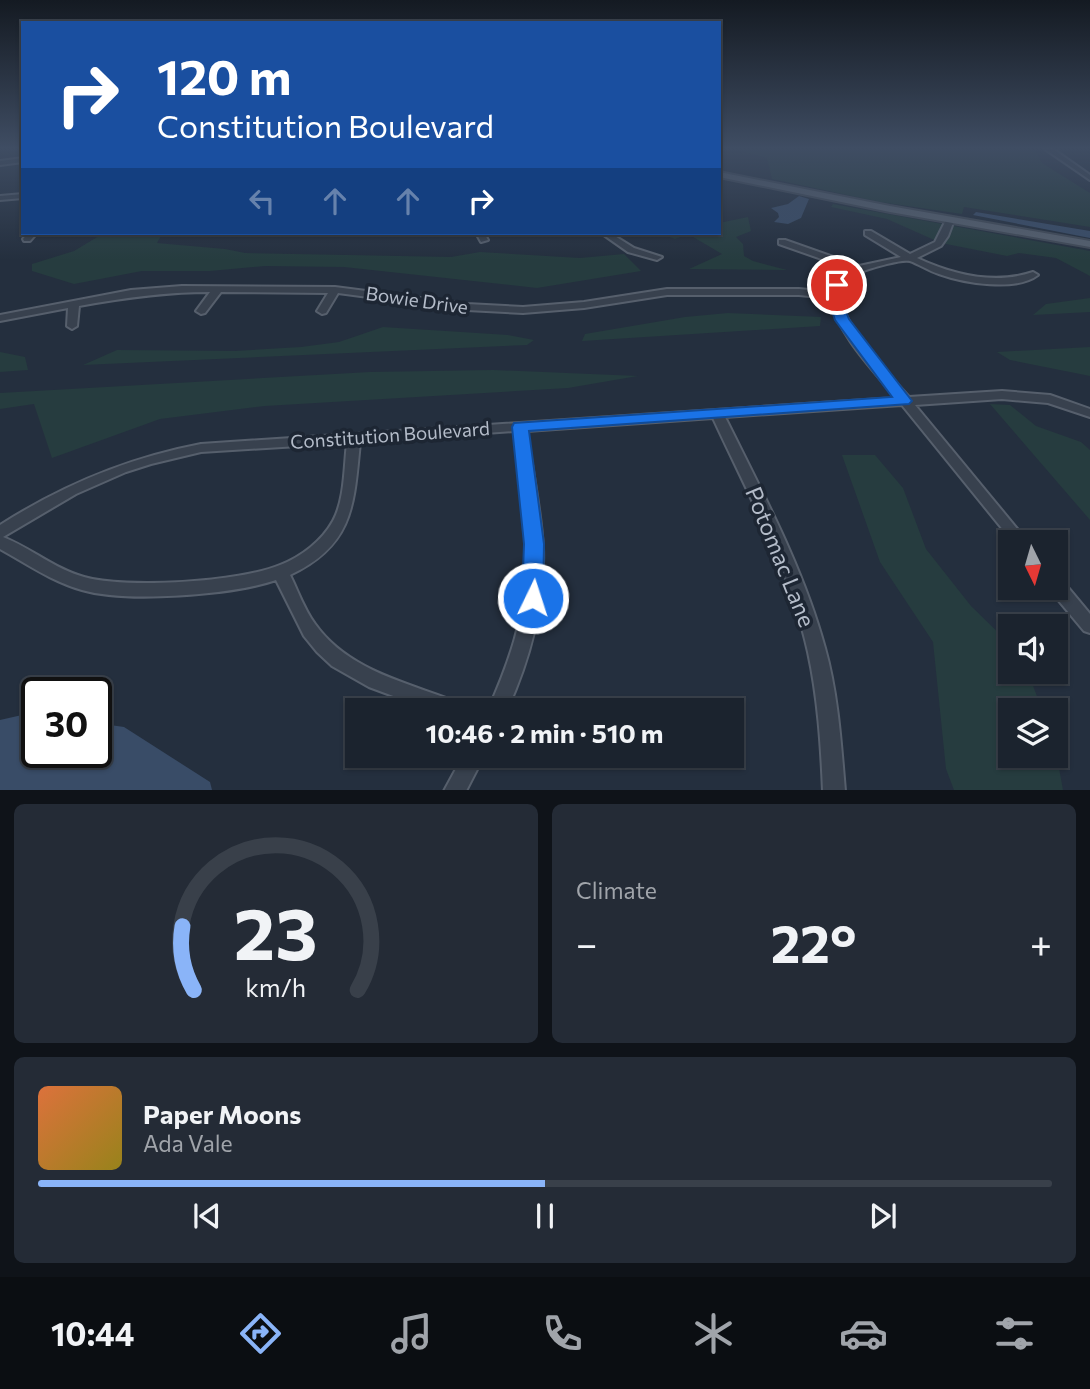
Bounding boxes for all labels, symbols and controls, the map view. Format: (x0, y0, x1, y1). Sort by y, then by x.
text: 120 m (157, 45, 291, 105)
icon: right (42, 49, 133, 140)
text: Constitution Boulevard (157, 105, 494, 145)
icon: left (243, 182, 281, 220)
icon: ahead (316, 182, 354, 220)
icon: ahead (389, 182, 427, 220)
icon: right (462, 182, 500, 220)
pin (807, 255, 867, 315)
icon: arrive (818, 266, 856, 304)
street label: Bowie Drive (365, 281, 470, 318)
street label: Constitution Boulevard (289, 416, 491, 453)
street label: Potomac Lane (740, 482, 822, 631)
north arrow (998, 530, 1068, 600)
map controls (998, 530, 1068, 768)
position arrow (496, 561, 570, 635)
button: sound (998, 614, 1068, 684)
speed limit sign: 30 (21, 677, 112, 768)
button: layers (998, 698, 1068, 768)
text: 10:46 · 2 min · 510 m (425, 717, 664, 748)
text: Climate (576, 876, 657, 904)
text: 23 (234, 886, 318, 975)
text: 22° (771, 910, 856, 974)
text: − (576, 919, 598, 966)
text: + (1030, 919, 1052, 966)
text: km/h (246, 971, 306, 1001)
text: Paper Moons (143, 1098, 301, 1129)
text: Ada Vale (143, 1129, 233, 1157)
icon: previous (188, 1197, 226, 1235)
icon: pause (526, 1197, 564, 1235)
icon: next (864, 1197, 902, 1235)
icon: directions (236, 1309, 285, 1358)
icon: music (387, 1309, 436, 1358)
icon: phone (538, 1309, 587, 1358)
icon: climate (689, 1309, 738, 1358)
icon: car (839, 1309, 888, 1358)
icon: filters (990, 1309, 1039, 1358)
text: 10:44 (51, 1313, 134, 1353)

